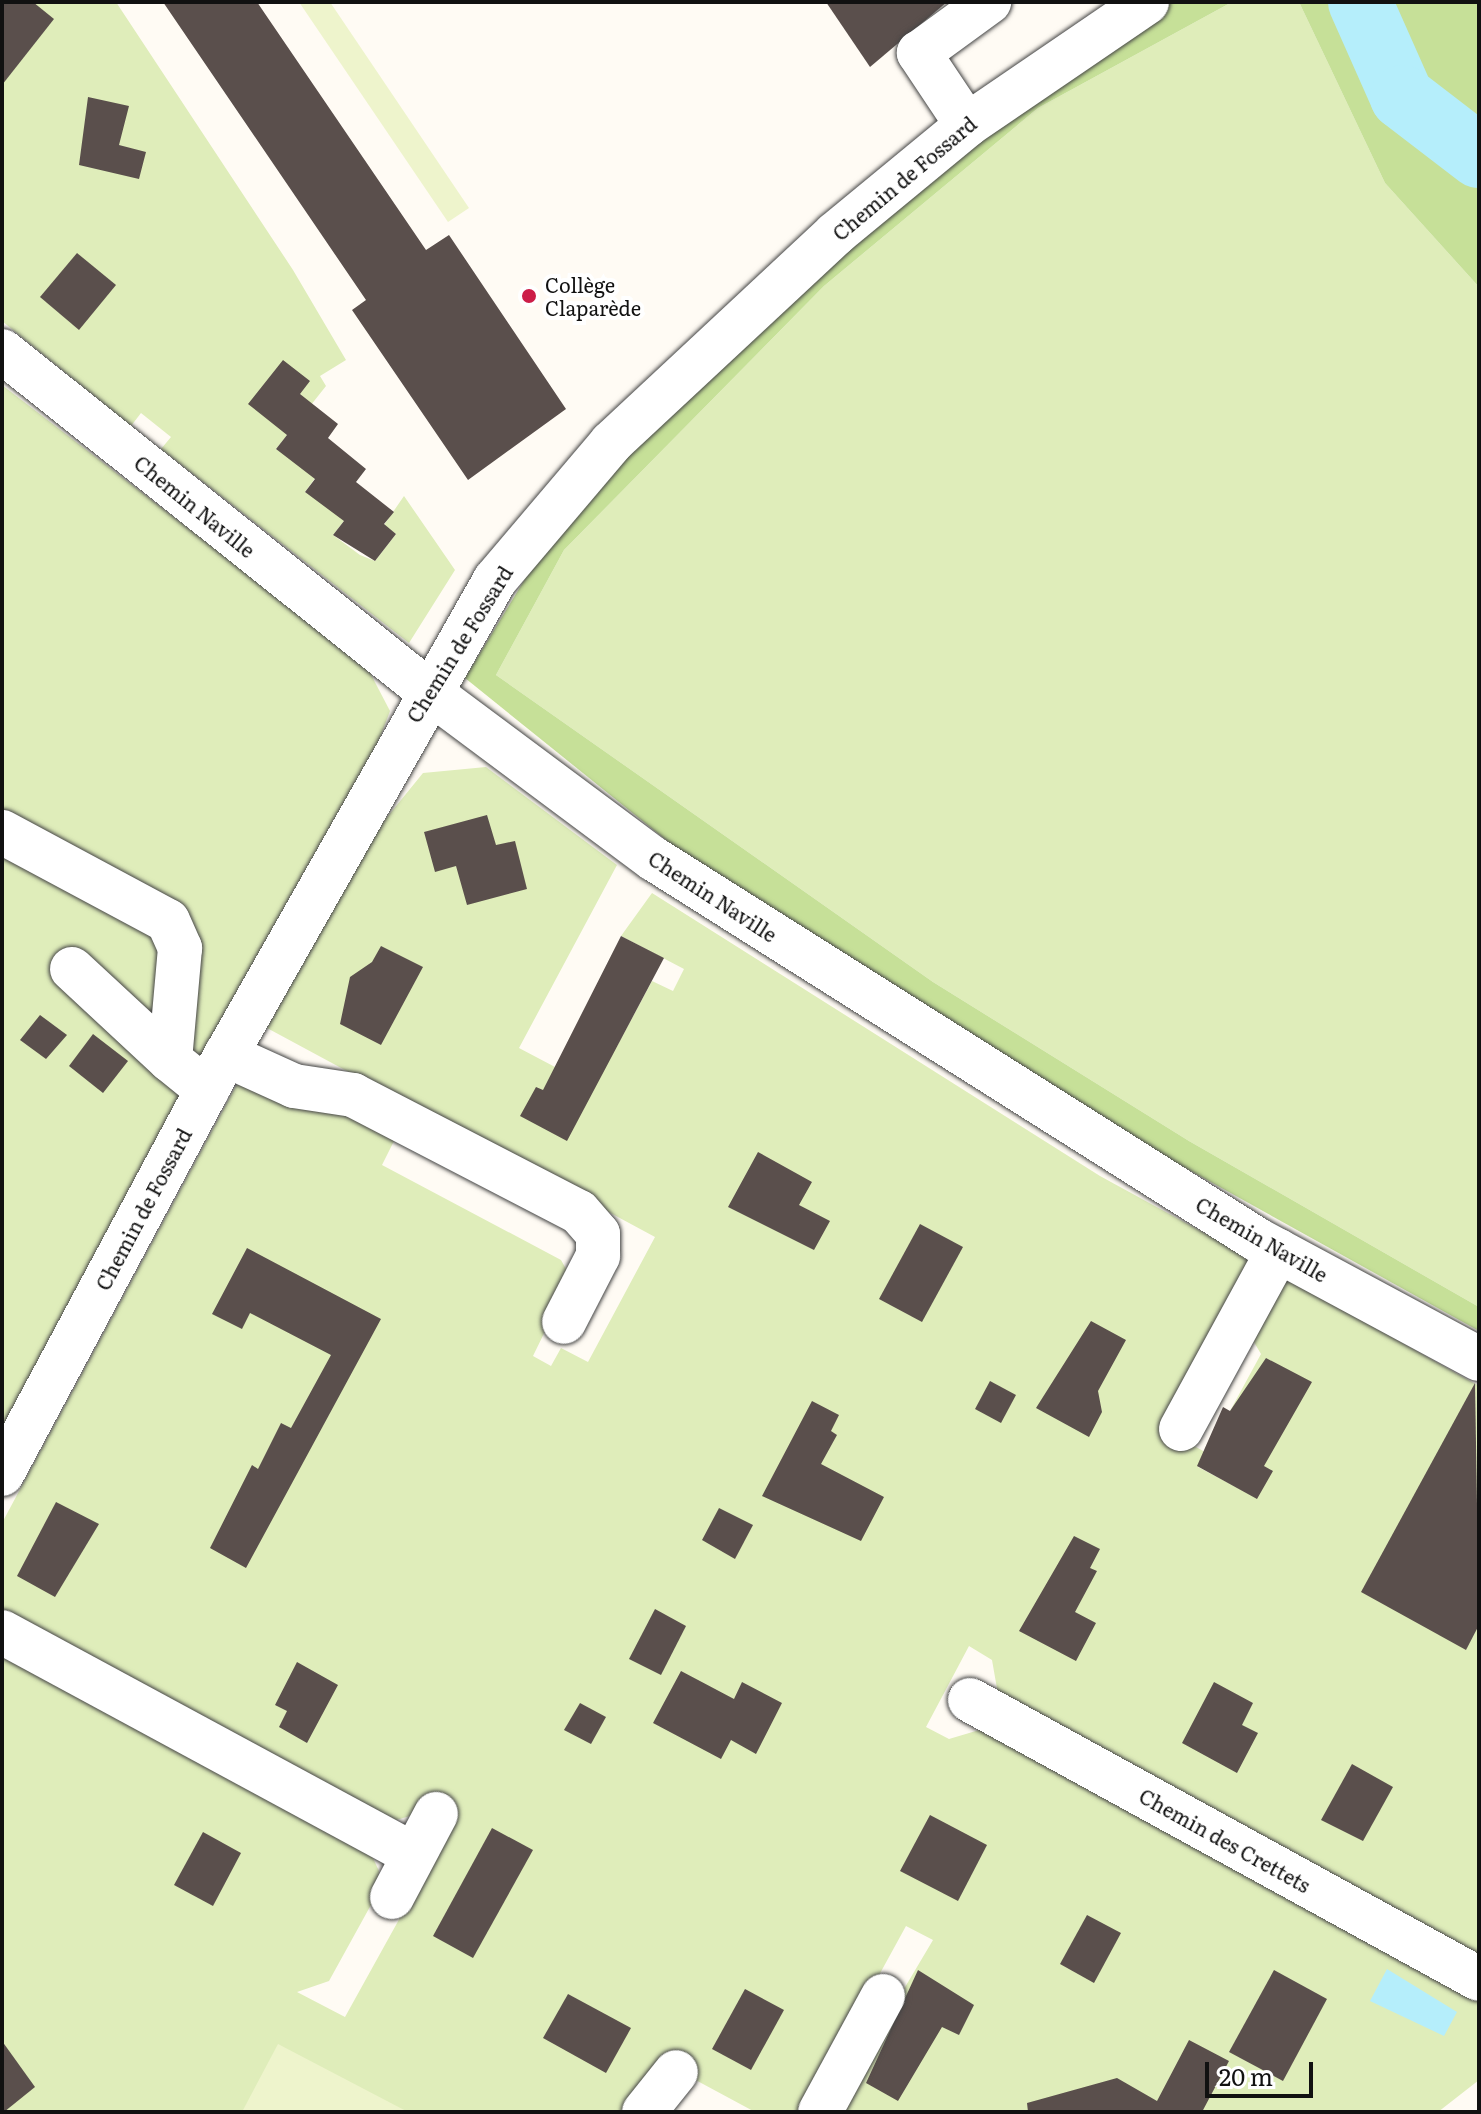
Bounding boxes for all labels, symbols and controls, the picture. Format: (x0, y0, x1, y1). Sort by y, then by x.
street label: Chemin de Fossard (827, 111, 981, 245)
place label: Collège Claparède (545, 272, 641, 319)
marker: Collège Claparède (520, 287, 538, 305)
street label: Chemin Naville (130, 450, 260, 562)
street label: Chemin de Fossard (401, 561, 517, 727)
street label: Chemin Naville (644, 846, 782, 946)
street label: Chemin de Fossard (90, 1124, 196, 1294)
street label: Chemin Naville (1192, 1192, 1332, 1286)
street label: Chemin des Crettets (1135, 1783, 1315, 1897)
scale bar (1209, 2046, 1317, 2096)
text: 20 m (1219, 2058, 1273, 2093)

